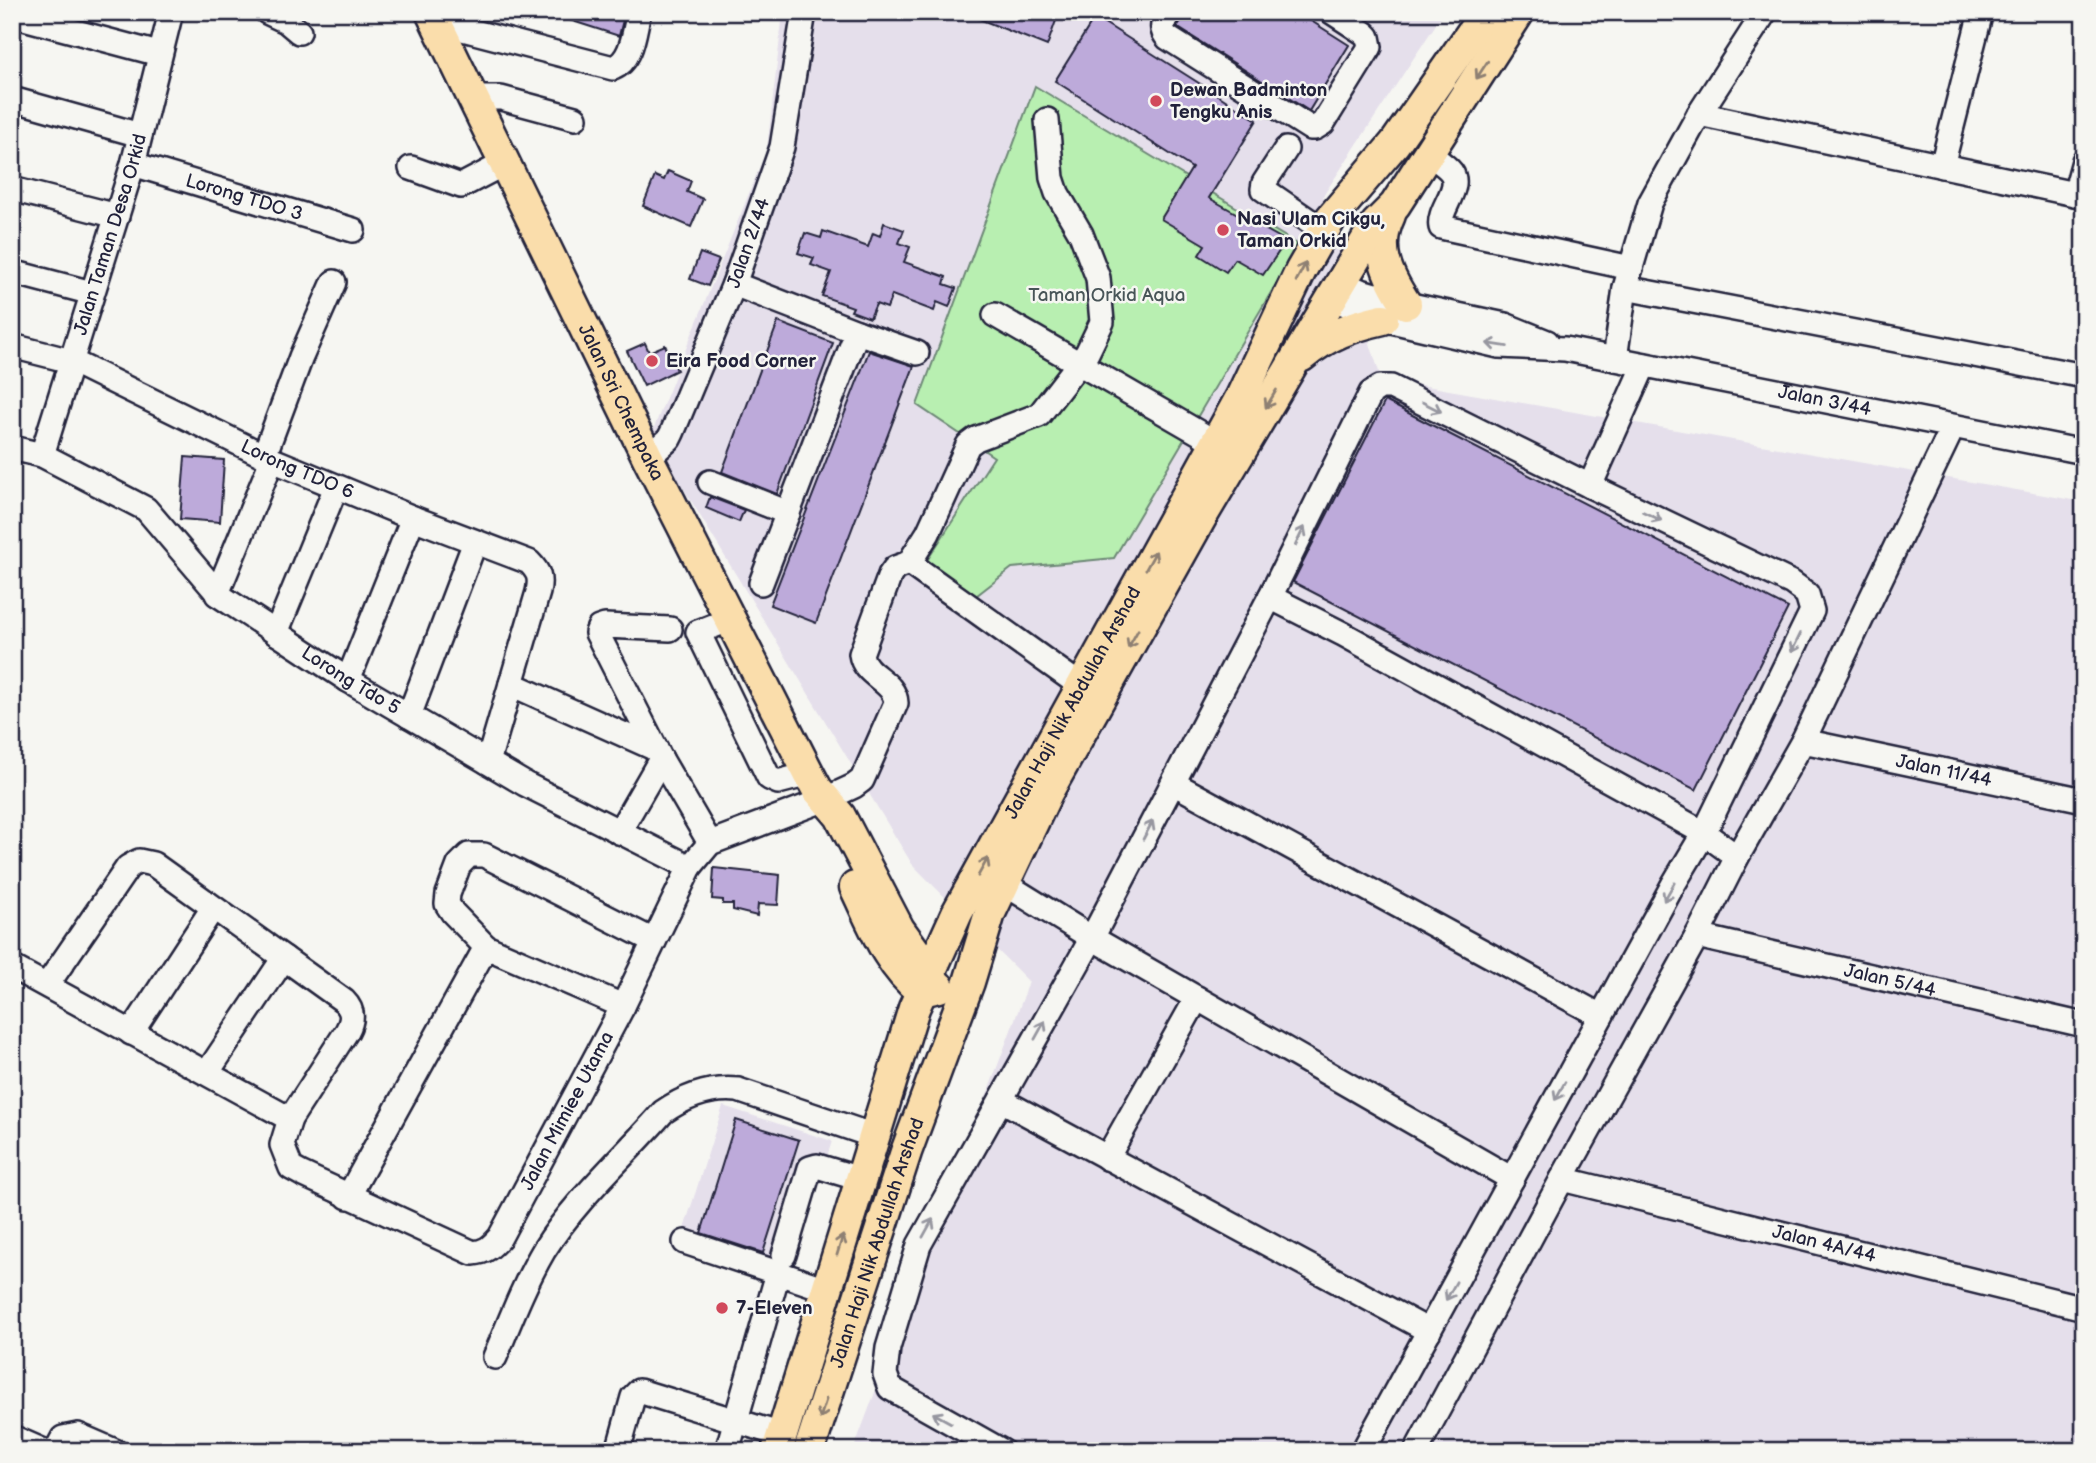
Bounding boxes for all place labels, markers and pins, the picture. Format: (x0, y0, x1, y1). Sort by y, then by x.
place label: Dewan Badminton Tengku Anis (1170, 79, 1327, 124)
marker: Dewan Badminton Tengku Anis (1148, 93, 1164, 109)
place label: Nasi Ulam Cikgu, Taman Orkid (1237, 208, 1385, 253)
marker: Nasi Ulam Cikgu, Taman Orkid (1215, 222, 1231, 238)
place label: Eira Food Corner (666, 350, 816, 373)
marker: Eira Food Corner (644, 353, 660, 369)
place label: 7-Eleven (736, 1297, 813, 1320)
marker: 7-Eleven (714, 1300, 730, 1316)

